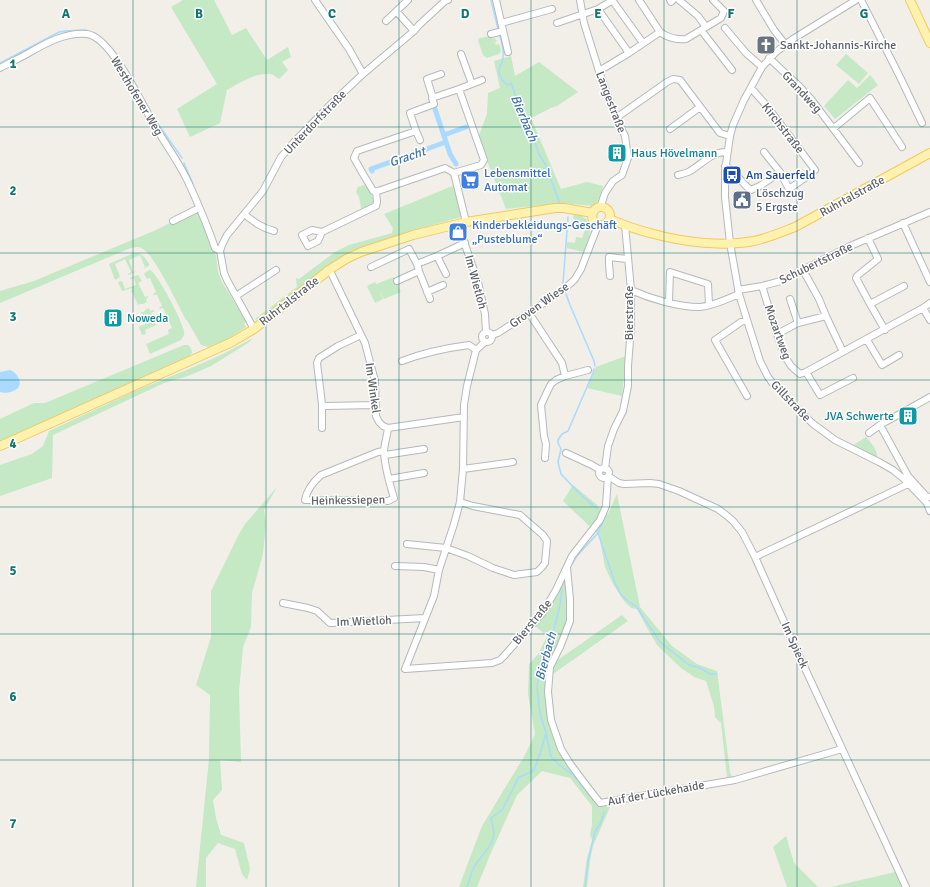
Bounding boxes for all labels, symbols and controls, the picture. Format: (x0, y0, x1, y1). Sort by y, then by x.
text: A (62, 6, 71, 22)
text: B (195, 6, 203, 22)
text: C (328, 6, 336, 22)
text: D (461, 6, 470, 22)
text: E (594, 6, 602, 22)
text: F (728, 6, 735, 22)
text: G (860, 6, 868, 22)
church icon: Sankt-Johannis-Kirche (755, 34, 777, 56)
place label: Sankt-Johannis-Kirche (780, 38, 896, 53)
street label: Westhofener Weg (107, 54, 166, 138)
text: 1 (9, 56, 17, 72)
street label: Grandweg (778, 68, 825, 116)
street label: Langestraße (592, 69, 629, 135)
street label: Unterdorfstraße (281, 87, 350, 158)
water label: Bierbach (507, 93, 541, 145)
street label: Kirchstraße (758, 100, 807, 157)
building icon: Haus Hövelmann (606, 142, 628, 164)
water label: Gracht (387, 143, 429, 171)
place label: Haus Hövelmann (631, 146, 717, 161)
bus stop icon: Am Sauerfeld (721, 164, 743, 186)
place label: Lebensmittel Automat (484, 166, 551, 195)
place label: Am Sauerfeld (746, 168, 815, 183)
supermarket icon: Lebensmittel Automat (459, 169, 481, 191)
street label: Ruhrtalstraße (817, 172, 887, 220)
text: 2 (9, 183, 17, 199)
place label: Löschzug 5 Ergste (756, 186, 804, 215)
public building icon: Löschzug 5 Ergste (731, 189, 753, 211)
place label: Kinderbekleidungs-Geschäft „Pusteblume“ (472, 218, 617, 247)
shop icon: Kinderbekleidungs-Geschäft „Pusteblume“ (447, 221, 469, 243)
street label: Schubertstraße (777, 239, 855, 288)
street label: Im Wietloh (461, 253, 490, 311)
street label: Ruhrtalstraße (256, 273, 322, 329)
street label: Groven Wiese (507, 279, 572, 331)
street label: Bierstraße (622, 286, 637, 340)
street label: Mozartweg (761, 303, 794, 362)
building icon: Noweda (102, 307, 124, 329)
text: 3 (9, 309, 17, 325)
place label: Noweda (127, 311, 168, 326)
street label: Im Winkel (362, 362, 384, 415)
street label: Gillstraße (767, 378, 814, 425)
building icon: JVA Schwerte (897, 405, 919, 427)
place label: JVA Schwerte (824, 409, 894, 424)
text: 4 (9, 436, 17, 452)
street label: Heinkessiepen (311, 492, 385, 509)
text: 5 (9, 563, 17, 579)
street label: Bierstraße (509, 596, 555, 648)
street label: Im Wietloh (336, 613, 392, 630)
street label: Im Spieck (778, 619, 811, 671)
water label: Bierbach (532, 630, 560, 682)
text: 6 (9, 689, 17, 705)
street label: Auf der Lückehaide (606, 778, 706, 809)
text: 7 (9, 816, 17, 832)

